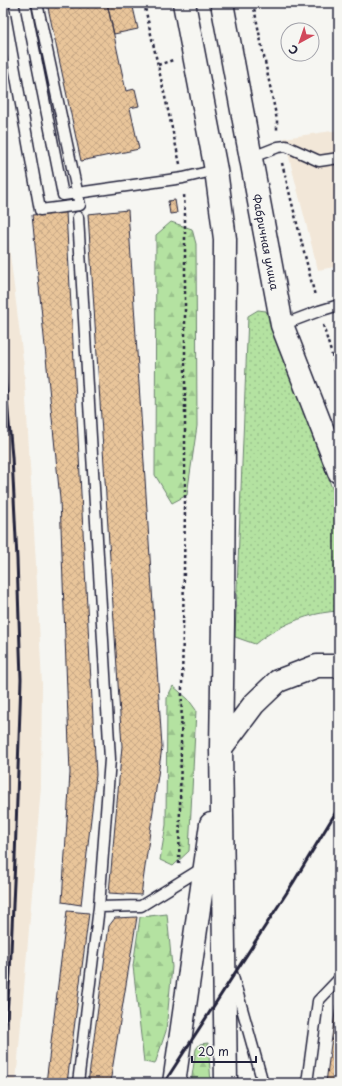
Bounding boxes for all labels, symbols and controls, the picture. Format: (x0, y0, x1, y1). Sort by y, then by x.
north arrow (280, 22, 320, 62)
text: С (285, 41, 302, 59)
street label: Фабричная улица (248, 193, 284, 292)
scale bar (192, 1038, 256, 1064)
text: 20 m (198, 1042, 229, 1060)

